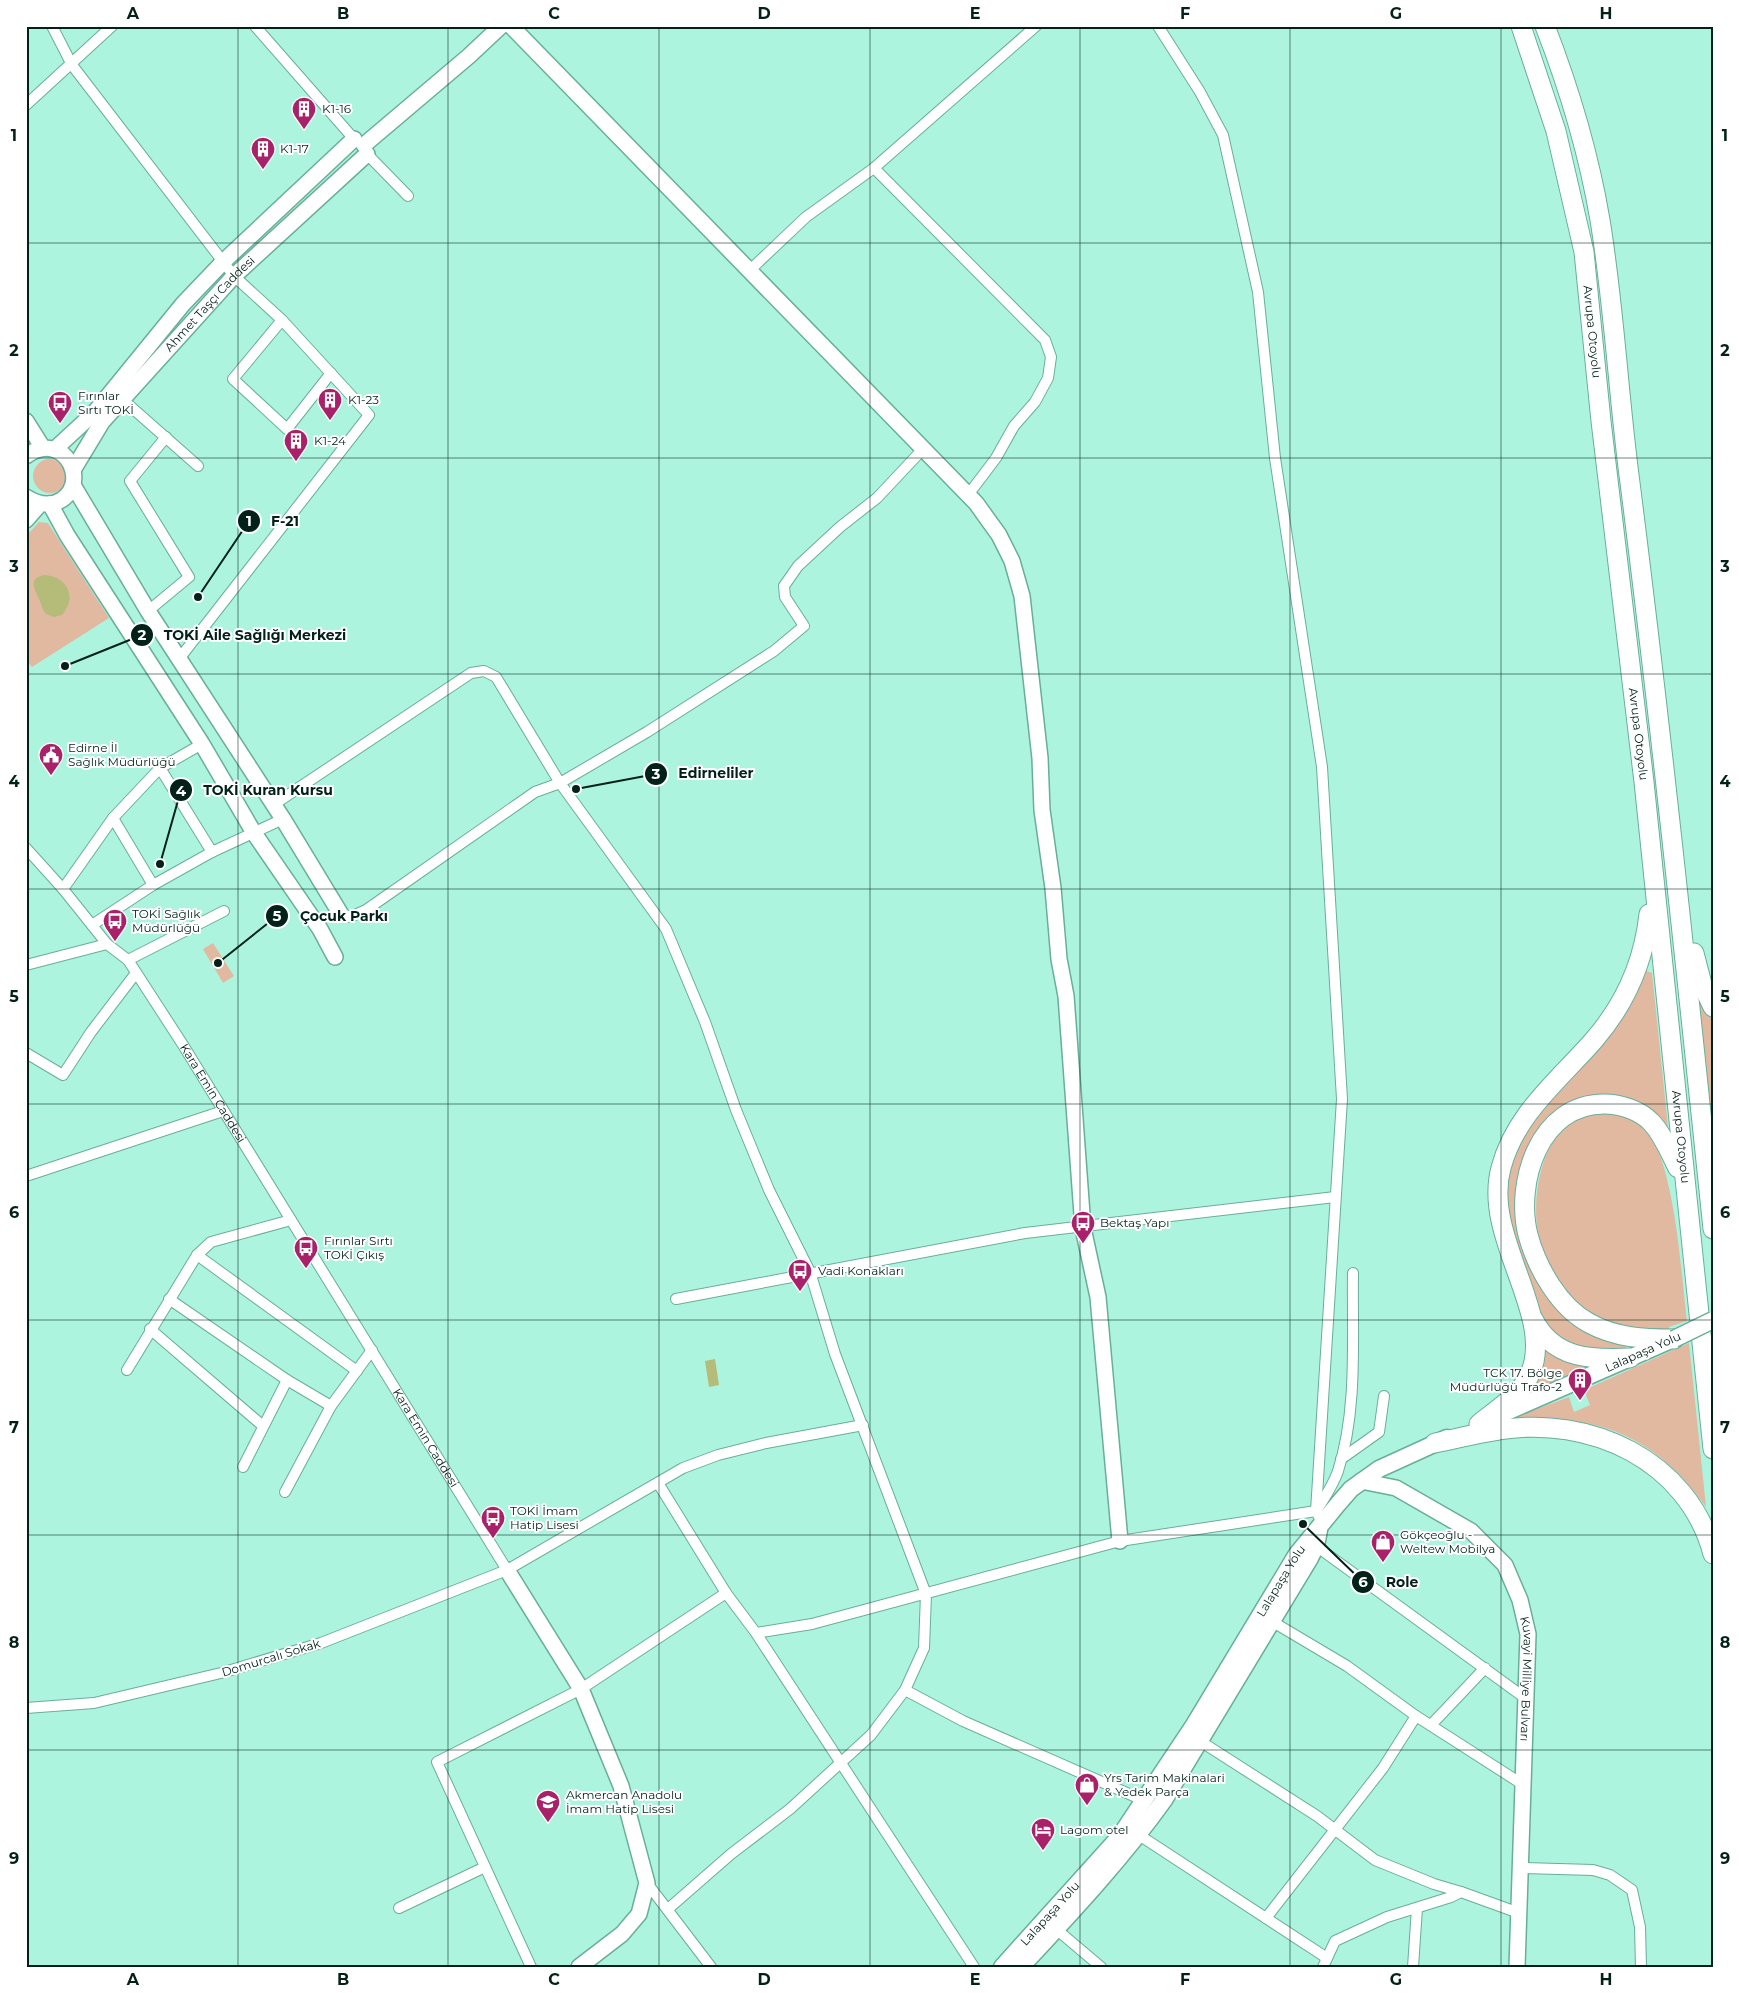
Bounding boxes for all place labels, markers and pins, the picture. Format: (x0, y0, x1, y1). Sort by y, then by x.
building icon: K1-16 (291, 96, 317, 130)
place label: K1-16 (322, 101, 351, 116)
building icon: K1-17 (250, 136, 276, 170)
place label: K1-17 (280, 141, 309, 156)
building icon: K1-23 (317, 387, 343, 421)
place label: Fırınlar Sırtı TOKİ (78, 388, 134, 417)
bus stop icon: Fırınlar Sırtı TOKİ (47, 390, 73, 424)
place label: K1-23 (348, 392, 379, 407)
building icon: K1-24 (283, 428, 309, 462)
place label: K1-24 (314, 433, 346, 448)
callout: F-21 (236, 507, 309, 536)
callout: TOKİ Aile Sağlığı Merkezi (129, 620, 357, 649)
place label: Edirne İl Sağlık Müdürlüğü (68, 740, 175, 769)
public building icon: Edirne İl Sağlık Müdürlüğü (38, 742, 64, 776)
callout: Edirneliler (643, 759, 763, 788)
callout: TOKİ Kuran Kursu (168, 776, 343, 805)
callout: Çocuk Parkı (265, 901, 398, 930)
place label: TOKİ Sağlık Müdürlüğü (132, 906, 201, 935)
bus stop icon: TOKİ Sağlık Müdürlüğü (102, 908, 128, 942)
bus stop icon: Bektaş Yapı (1070, 1210, 1096, 1244)
place label: Bektaş Yapı (1100, 1215, 1169, 1230)
place label: Fırınlar Sırtı TOKİ Çıkış (324, 1233, 393, 1262)
bus stop icon: Fırınlar Sırtı TOKİ Çıkış (293, 1235, 319, 1269)
bus stop icon: Vadi Konakları (787, 1258, 813, 1292)
place label: Vadi Konakları (818, 1263, 904, 1278)
place label: TCK 17. Bölge Müdürlüğü Trafo-2 (1450, 1365, 1562, 1394)
building icon: TCK 17. Bölge Müdürlüğü Trafo-2 (1567, 1367, 1593, 1401)
place label: TOKİ İmam Hatip Lisesi (510, 1503, 579, 1532)
bus stop icon: TOKİ İmam Hatip Lisesi (480, 1505, 506, 1539)
place label: Gökçeoğlu - Weltew Mobilya (1400, 1527, 1495, 1556)
shop icon: Gökçeoğlu - Weltew Mobilya (1370, 1529, 1396, 1563)
callout: Role (1350, 1567, 1428, 1596)
place label: Yrs Tarim Makinalari & Yedek Parça (1104, 1770, 1225, 1799)
shop icon: Yrs Tarim Makinalari & Yedek Parça (1074, 1772, 1100, 1806)
place label: Akmercan Anadolu İmam Hatip Lisesi (566, 1787, 682, 1816)
school or university icon: Akmercan Anadolu İmam Hatip Lisesi (535, 1789, 561, 1823)
hotel icon: Lagom otel (1030, 1817, 1056, 1851)
place label: Lagom otel (1060, 1822, 1128, 1837)

